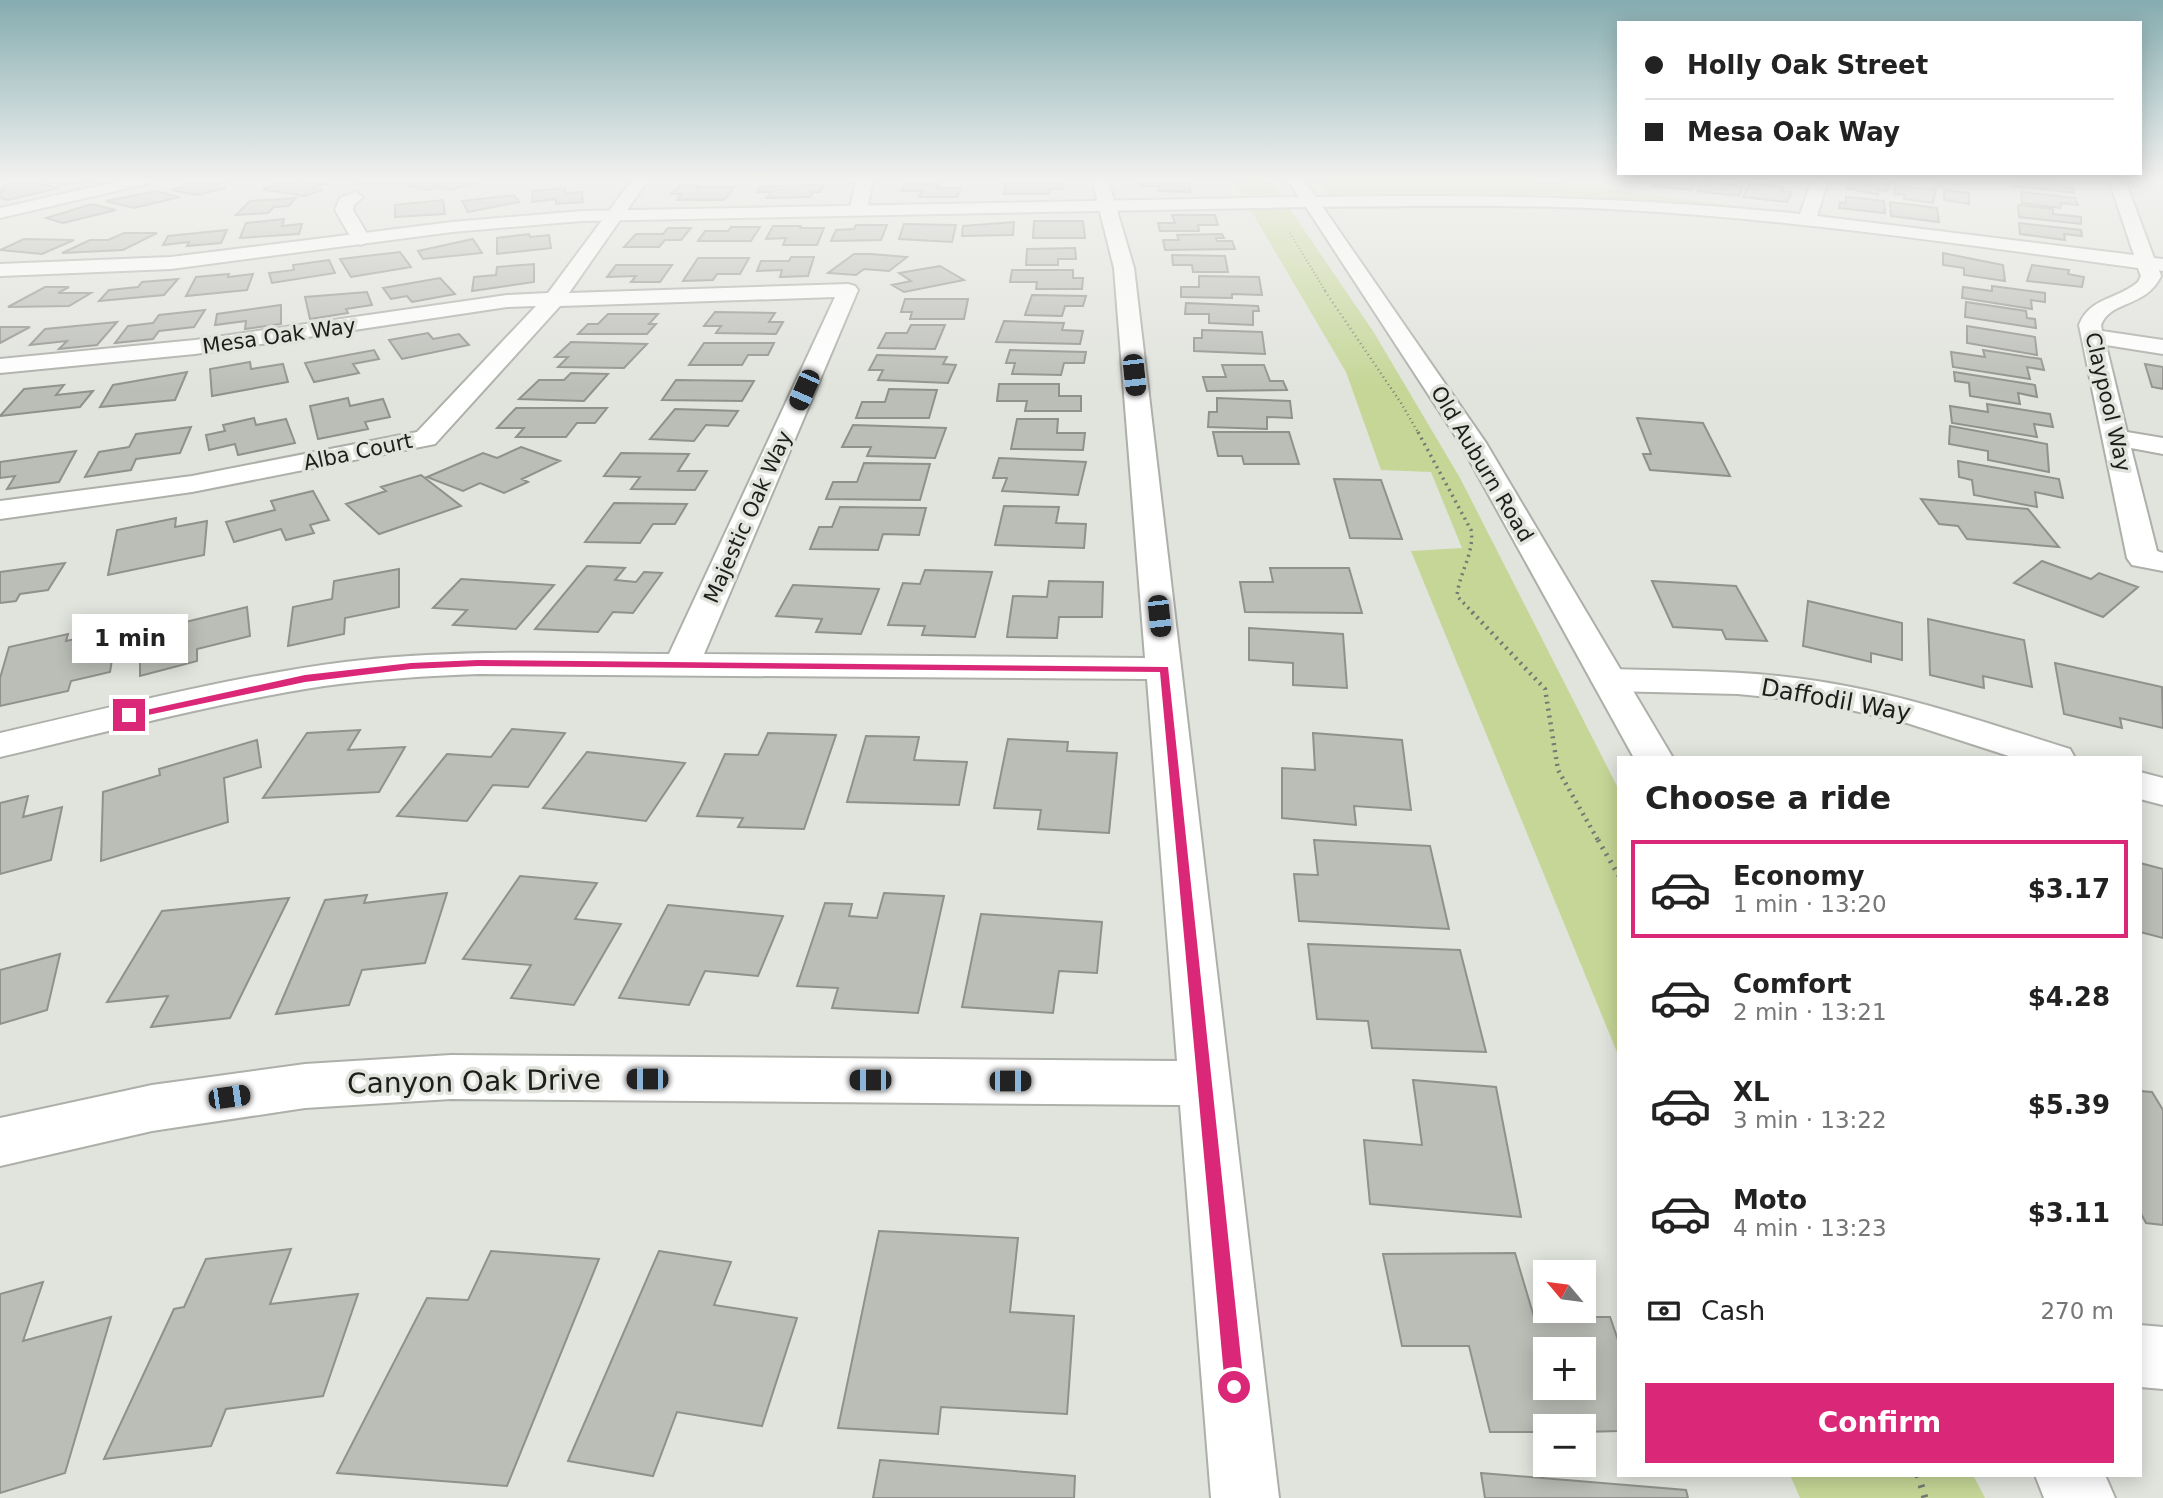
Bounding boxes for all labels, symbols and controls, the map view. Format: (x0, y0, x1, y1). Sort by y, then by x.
text: Holly Oak Street (1687, 50, 1928, 80)
text: Mesa Oak Way (1687, 117, 1900, 147)
street label: Mesa Oak Way (201, 313, 357, 359)
street label: Claypool Way (2080, 330, 2136, 474)
car (1122, 353, 1147, 397)
car (786, 367, 823, 413)
street label: Old Auburn Road (1426, 382, 1538, 546)
street label: Majestic Oak Way (699, 427, 797, 607)
street label: Alba Court (301, 429, 415, 475)
car (1147, 594, 1172, 638)
callout: 1 min (71, 614, 187, 662)
text: 1 min (94, 625, 166, 651)
street label: Daffodil Way (1759, 673, 1913, 727)
route end (113, 699, 145, 731)
text: Choose a ride (1645, 779, 1891, 817)
icon: car (1649, 858, 1712, 921)
text: Economy (1733, 861, 1864, 891)
text: $3.17 (2028, 874, 2110, 904)
text: 1 min · 13:20 (1733, 891, 1887, 917)
icon: car (1649, 966, 1712, 1029)
text: Comfort (1733, 969, 1851, 999)
text: $4.28 (2028, 982, 2110, 1012)
text: 2 min · 13:21 (1733, 999, 1887, 1025)
street label: Canyon Oak Drive (347, 1063, 601, 1100)
car (627, 1069, 669, 1090)
car (850, 1070, 892, 1091)
car (990, 1071, 1032, 1092)
icon: car (1649, 1074, 1712, 1137)
text: XL (1733, 1077, 1770, 1107)
car (207, 1084, 252, 1110)
text: $5.39 (2028, 1090, 2110, 1120)
text: 3 min · 13:22 (1733, 1107, 1887, 1133)
icon: car (1649, 1182, 1712, 1245)
text: Moto (1733, 1185, 1807, 1215)
text: $3.11 (2028, 1198, 2110, 1228)
text: 4 min · 13:23 (1733, 1215, 1887, 1241)
north arrow (1533, 1260, 1596, 1323)
map controls (1533, 1260, 1596, 1477)
icon: cash (1645, 1292, 1683, 1330)
text: Cash (1701, 1296, 1765, 1326)
text: 270 m (2040, 1298, 2114, 1324)
button: + (1533, 1337, 1596, 1400)
route start (1218, 1371, 1250, 1403)
button: Confirm (1645, 1383, 2114, 1463)
button: − (1533, 1414, 1596, 1477)

